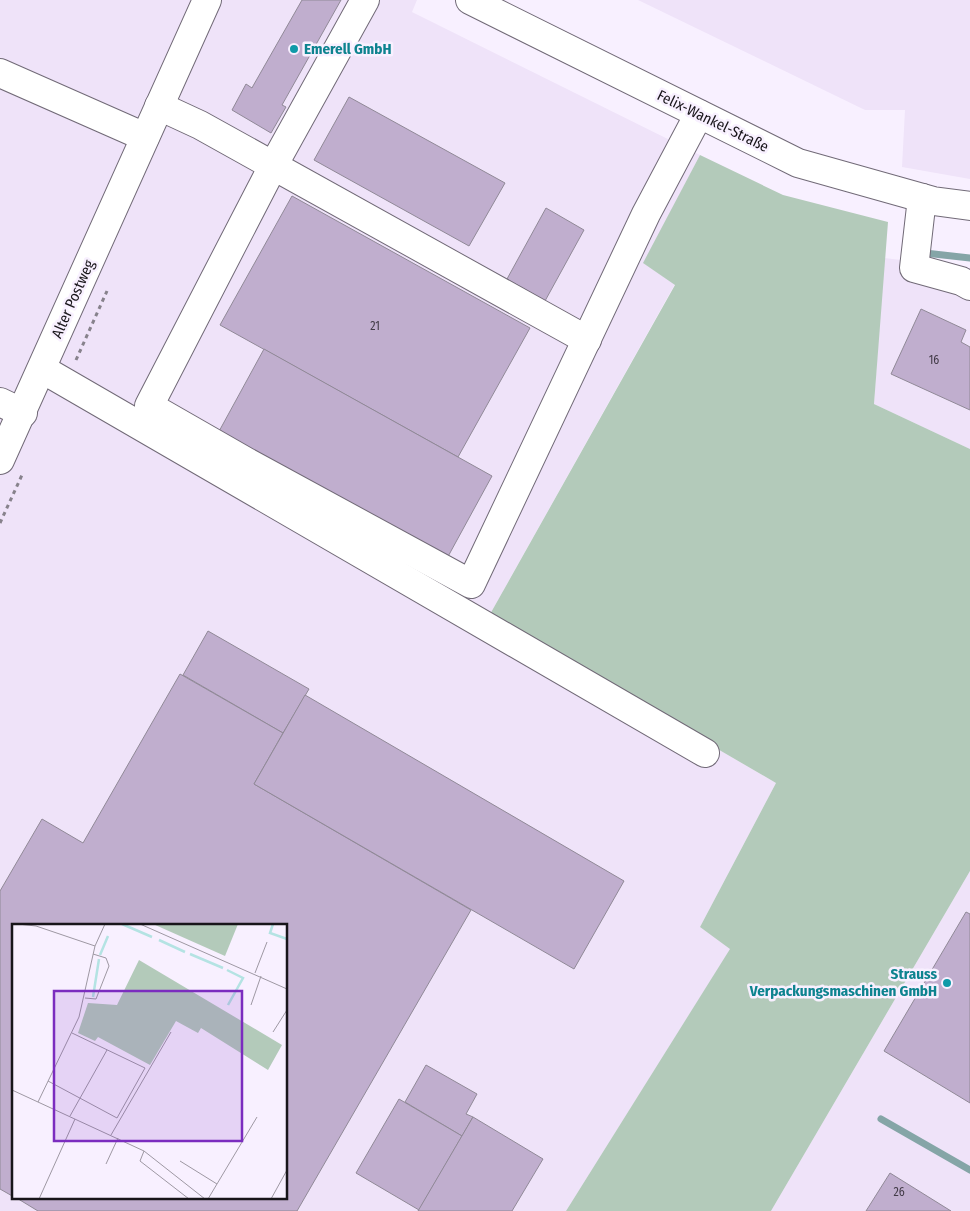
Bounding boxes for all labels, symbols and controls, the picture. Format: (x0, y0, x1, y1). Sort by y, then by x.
place label: Emerell GmbH (304, 40, 391, 58)
marker: Emerell GmbH (288, 43, 300, 55)
street label: Felix-Wankel-Straße (654, 86, 772, 156)
street label: Alter Postweg (48, 257, 98, 341)
house number: 21 (370, 319, 380, 333)
house number: 16 (929, 353, 939, 367)
inset map (12, 924, 288, 1198)
place label: Strauss Verpackungsmaschinen GmbH (749, 965, 937, 1000)
marker: Strauss Verpackungsmaschinen GmbH (941, 977, 953, 989)
house number: 26 (893, 1185, 905, 1199)

